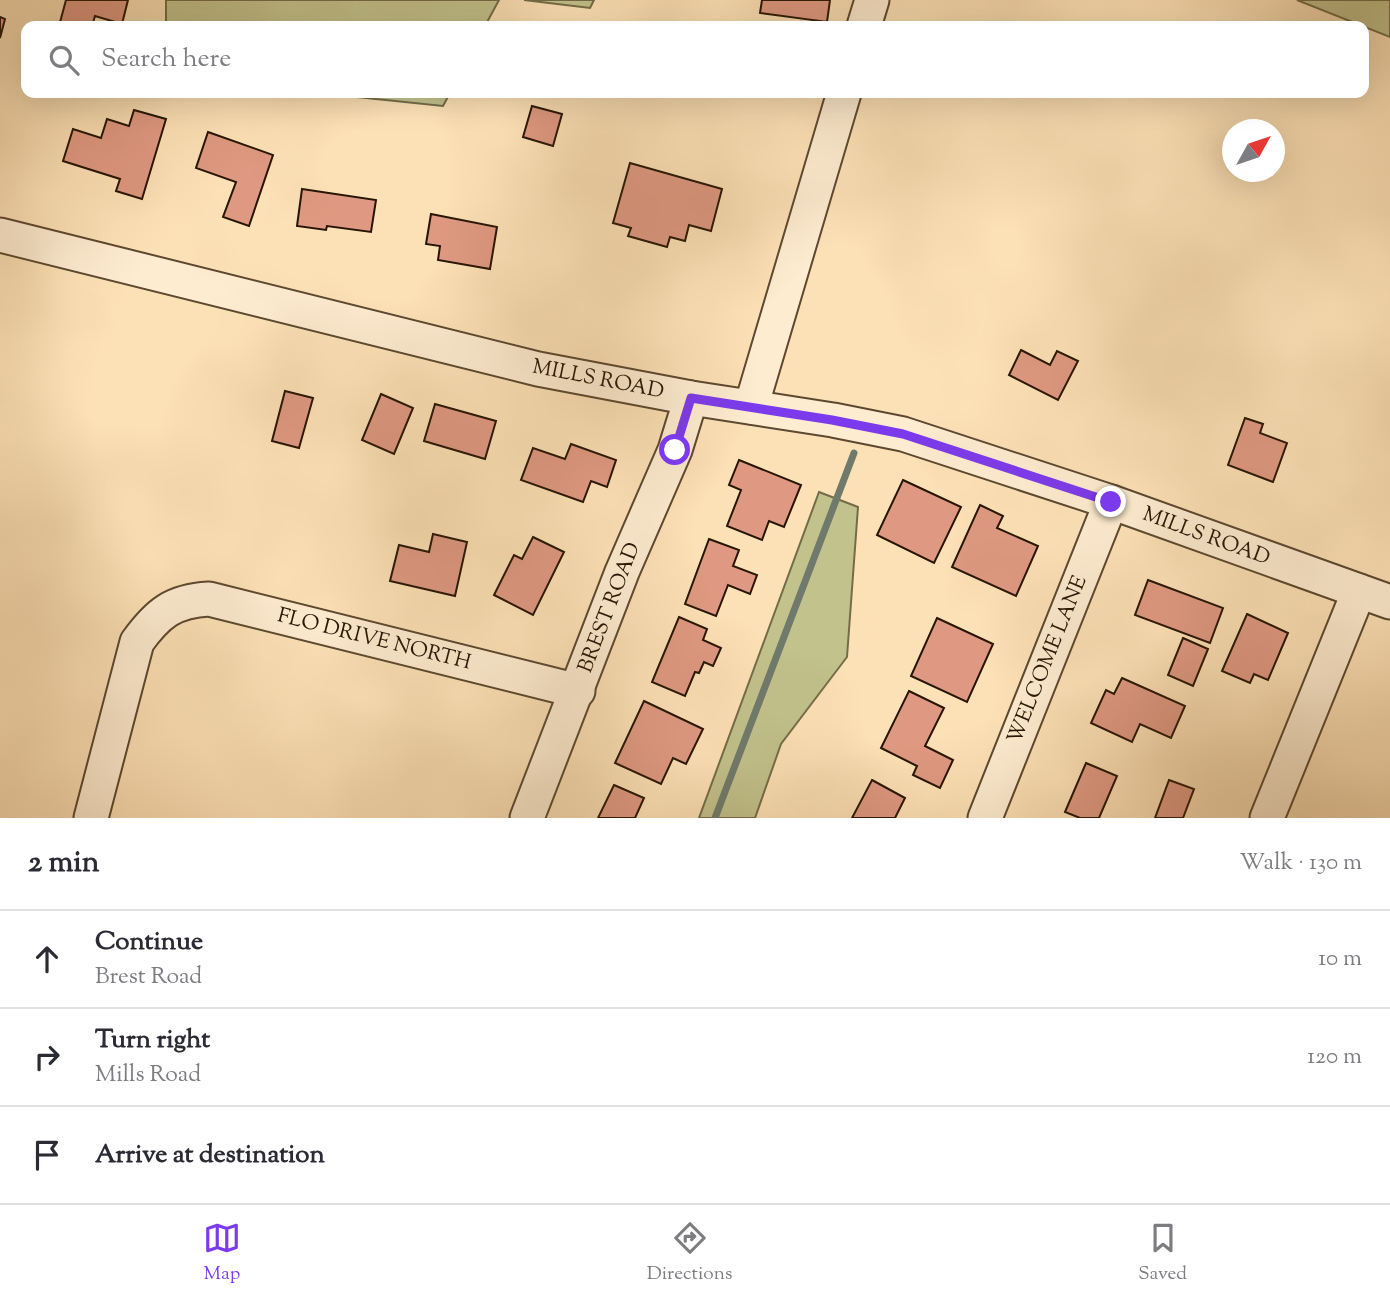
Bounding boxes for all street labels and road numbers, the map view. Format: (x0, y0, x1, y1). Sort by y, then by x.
street label: MILLS ROAD (530, 353, 666, 407)
street label: MILLS ROAD (1138, 500, 1274, 574)
street label: BREST ROAD (571, 538, 649, 678)
street label: WELCOME LANE (1001, 571, 1096, 749)
street label: FLO DRIVE NORTH (274, 601, 474, 679)

